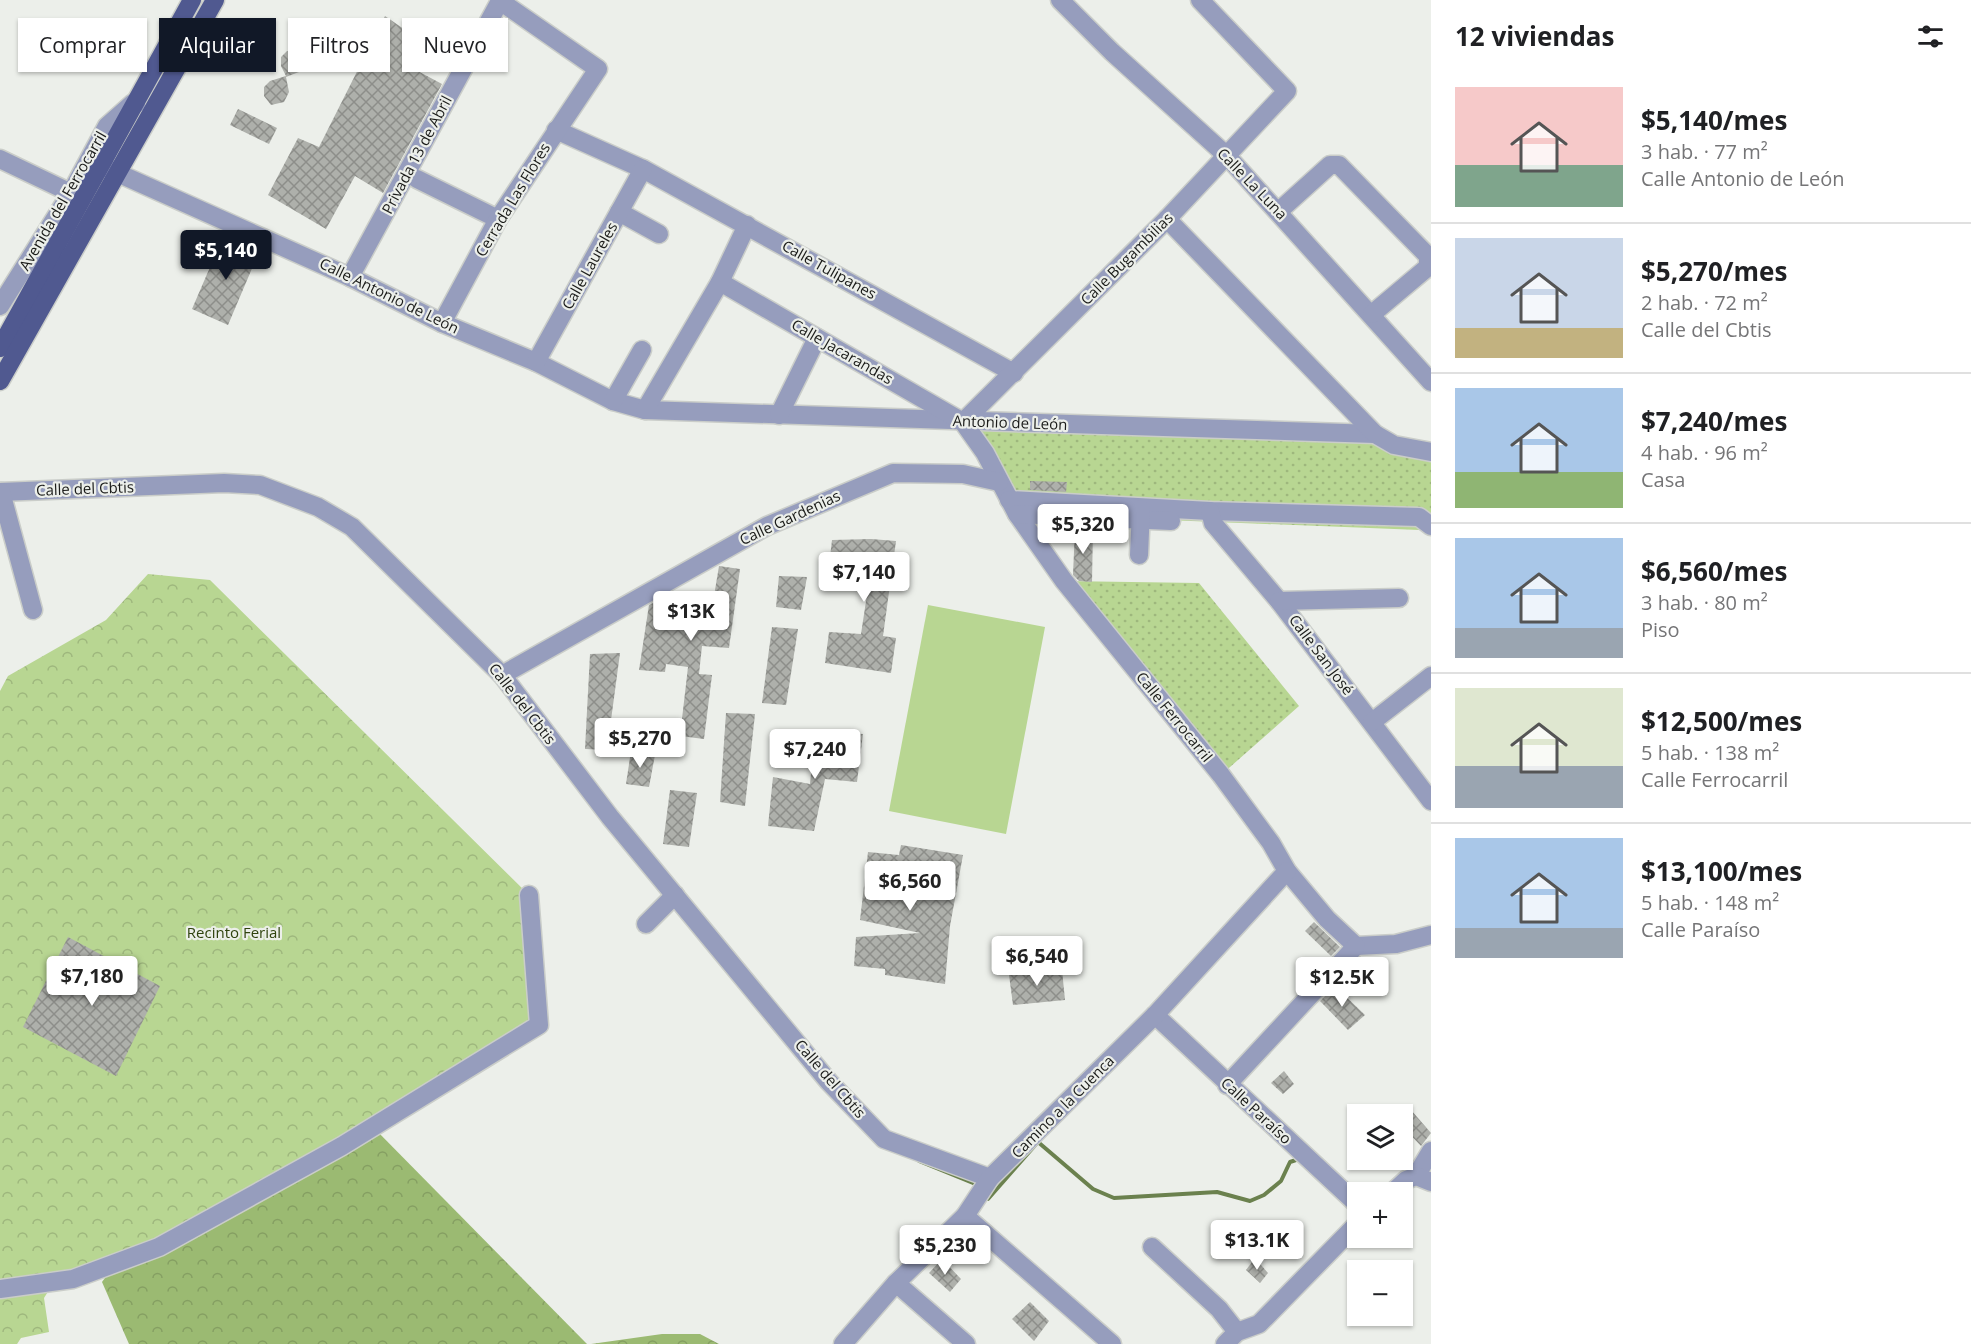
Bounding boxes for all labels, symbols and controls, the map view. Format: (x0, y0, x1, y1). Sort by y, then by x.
chip: Comprar (18, 18, 147, 72)
chip: Alquilar (159, 18, 276, 72)
chip: Filtros (288, 18, 390, 72)
chip: Nuevo (402, 18, 508, 72)
text: 12 viviendas (1455, 18, 1614, 54)
icon: filters (1914, 20, 1947, 53)
street label: Privada 13 de Abril (377, 92, 456, 217)
text: $5,140/mes (1641, 102, 1787, 138)
icon: home (1503, 111, 1575, 183)
street label: Avenida del Ferrocarril (14, 127, 110, 274)
text: 3 hab. · 77 m² (1641, 138, 1768, 165)
street label: Cerrada Las Flores (470, 139, 554, 260)
street label: Calle La Luna (1213, 143, 1292, 223)
text: Calle Antonio de León (1641, 165, 1844, 192)
street label: Calle Bugambilias (1076, 208, 1177, 309)
street label: Calle Laureles (557, 218, 621, 313)
pin: $5,140 (177, 230, 275, 281)
street label: Calle Tulipanes (779, 235, 880, 303)
text: $5,140 (195, 236, 257, 263)
street label: Calle Antonio de León (316, 253, 462, 338)
text: $5,270/mes (1641, 253, 1787, 289)
icon: home (1503, 262, 1575, 334)
text: 2 hab. · 72 m² (1641, 289, 1768, 316)
street label: Calle Jacarandas (788, 314, 897, 388)
text: Calle del Cbtis (1641, 316, 1772, 343)
text: $7,240/mes (1641, 403, 1787, 439)
street label: Antonio de León (952, 410, 1068, 434)
icon: home (1503, 412, 1575, 484)
text: 4 hab. · 96 m² (1641, 439, 1768, 466)
text: Casa (1641, 466, 1685, 493)
street label: Calle del Cbtis (36, 476, 134, 500)
street label: Calle Gardenias (736, 485, 843, 549)
pin: $5,320 (1034, 504, 1132, 555)
text: $5,320 (1052, 510, 1114, 537)
pin: $7,140 (815, 552, 913, 603)
text: $6,560/mes (1641, 553, 1787, 589)
text: $7,140 (833, 558, 895, 585)
icon: home (1503, 562, 1575, 634)
text: 3 hab. · 80 m² (1641, 589, 1768, 616)
pin: $13K (655, 591, 727, 642)
text: $13K (667, 597, 715, 624)
street label: Calle San José (1285, 610, 1359, 699)
text: Piso (1641, 616, 1680, 643)
street label: Calle del Cbtis (485, 659, 561, 748)
street label: Calle Ferrocarril (1132, 667, 1217, 766)
text: $12,500/mes (1641, 703, 1802, 739)
icon: home (1503, 712, 1575, 784)
pin: $5,270 (591, 718, 689, 769)
text: $5,270 (609, 724, 671, 751)
pin: $7,240 (766, 729, 864, 780)
text: $7,240 (784, 735, 846, 762)
text: 5 hab. · 138 m² (1641, 739, 1779, 766)
text: Calle Ferrocarril (1641, 766, 1788, 793)
text: $13,100/mes (1641, 853, 1802, 889)
pin: $6,560 (861, 861, 959, 912)
icon: home (1503, 862, 1575, 934)
text: $6,560 (879, 867, 941, 894)
text: 5 hab. · 148 m² (1641, 889, 1779, 916)
text: Calle Paraíso (1641, 916, 1760, 943)
park label: Recinto Ferial (187, 922, 281, 942)
pin: $6,540 (988, 936, 1086, 987)
text: $6,540 (1006, 942, 1068, 969)
pin: $7,180 (43, 956, 141, 1007)
pin: $12.5K (1293, 957, 1391, 1008)
text: $7,180 (61, 962, 123, 989)
text: $12.5K (1310, 963, 1374, 990)
street label: Calle del Cbtis (791, 1035, 870, 1122)
street label: Camino a la Cuenca (1007, 1051, 1118, 1162)
street label: Calle Paraíso (1217, 1072, 1296, 1148)
map controls (1347, 1104, 1413, 1326)
button: layers (1347, 1104, 1413, 1170)
button: + (1347, 1182, 1413, 1248)
pin: $13.1K (1208, 1220, 1306, 1271)
pin: $5,230 (896, 1225, 994, 1276)
text: $13.1K (1225, 1226, 1289, 1253)
text: $5,230 (914, 1231, 976, 1258)
button: − (1347, 1260, 1413, 1326)

